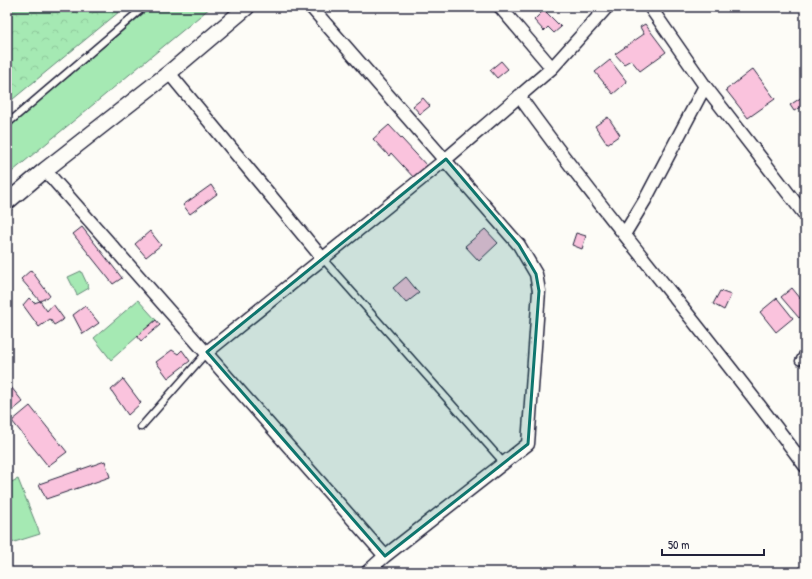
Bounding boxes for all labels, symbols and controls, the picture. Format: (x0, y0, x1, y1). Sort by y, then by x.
scale bar (662, 531, 764, 557)
text: 50 m (668, 536, 689, 553)

